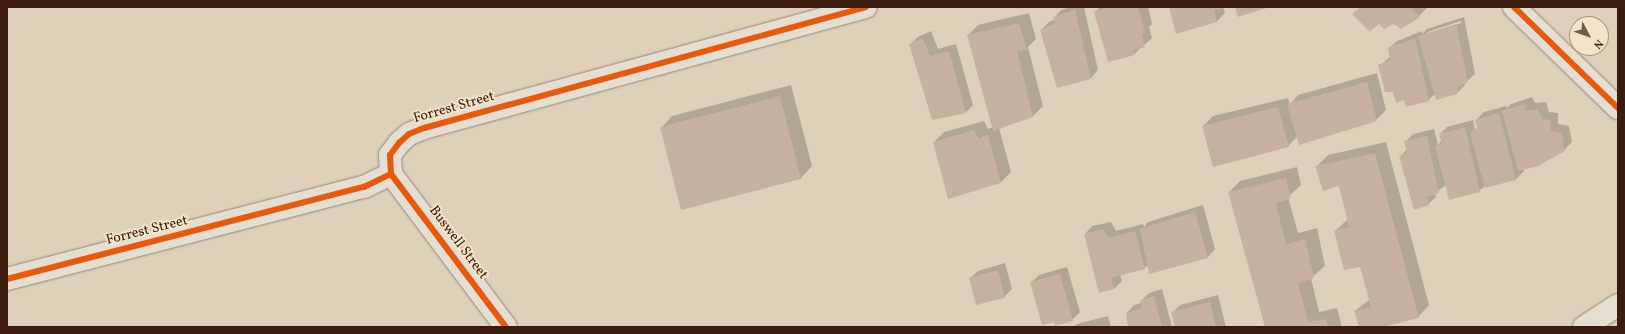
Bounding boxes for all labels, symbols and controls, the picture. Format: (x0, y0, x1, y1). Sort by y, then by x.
north arrow (1569, 16, 1609, 56)
text: N (1589, 36, 1606, 51)
street label: Forrest Street (412, 88, 496, 128)
street label: Buswell Street (425, 203, 491, 283)
street label: Forrest Street (105, 213, 189, 249)

